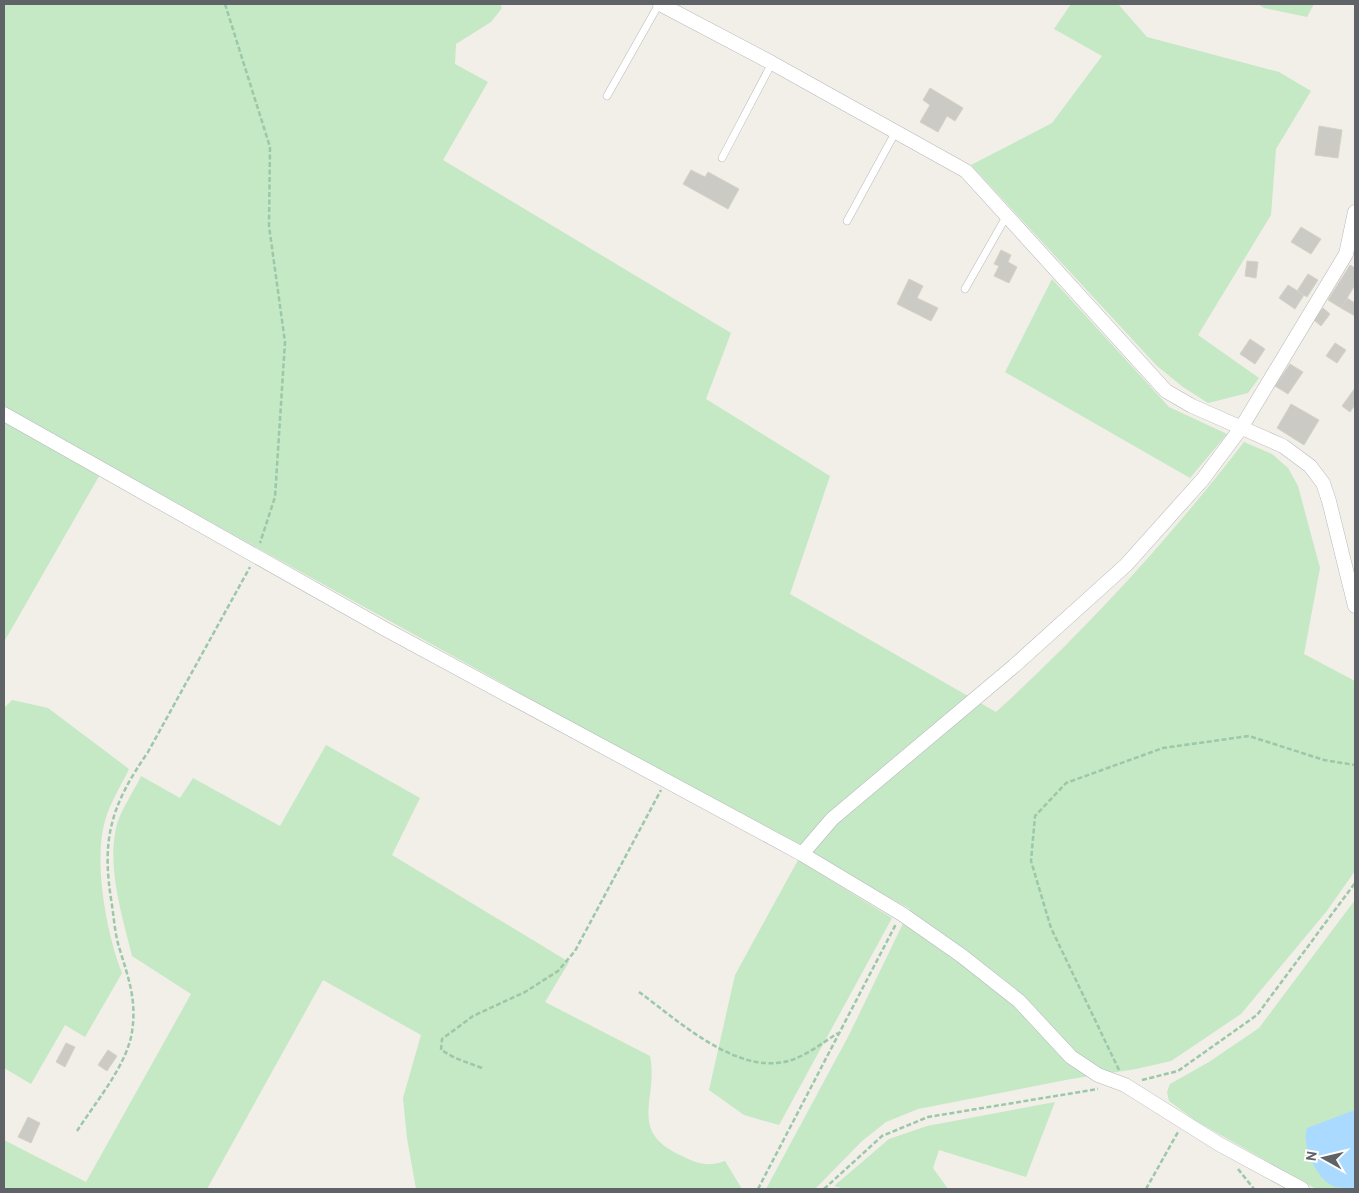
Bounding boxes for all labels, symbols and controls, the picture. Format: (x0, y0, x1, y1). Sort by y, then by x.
north arrow (1299, 1133, 1349, 1183)
text: N (1303, 1150, 1322, 1163)

